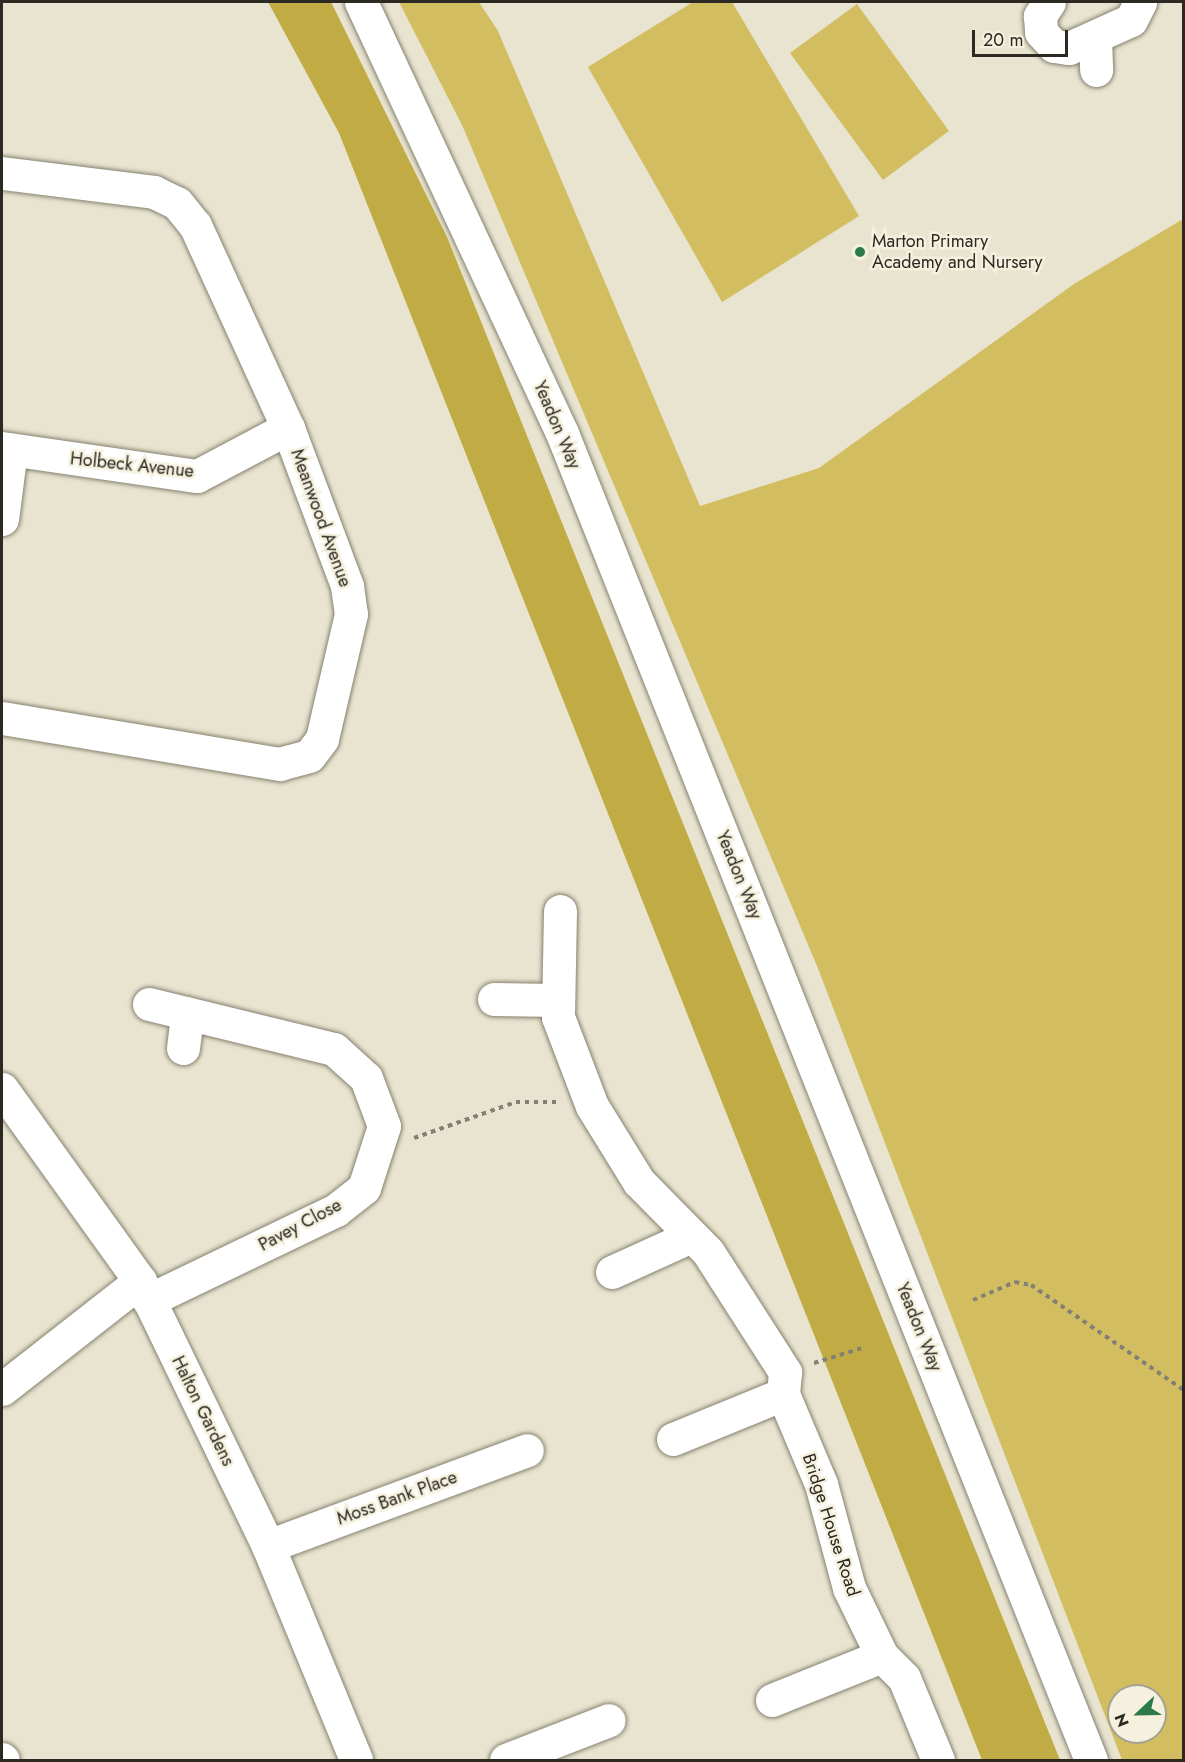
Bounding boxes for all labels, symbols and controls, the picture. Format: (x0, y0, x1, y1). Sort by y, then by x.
scale bar (975, 18, 1071, 56)
text: 20 m (983, 27, 1023, 53)
place label: Marton Primary Academy and Nursery (872, 231, 1042, 274)
marker: Marton Primary Academy and Nursery (853, 245, 867, 259)
street label: Yeadon Way (529, 378, 585, 472)
street label: Meanwood Avenue (286, 446, 356, 590)
street label: Holbeck Avenue (69, 448, 195, 482)
street label: Yeadon Way (711, 828, 767, 922)
street label: Pavey Close (255, 1194, 345, 1256)
street label: Yeadon Way (891, 1280, 947, 1374)
street label: Halton Gardens (167, 1352, 239, 1470)
street label: Bridge House Road (798, 1451, 864, 1599)
street label: Moss Bank Place (334, 1466, 460, 1530)
north arrow (1107, 1684, 1167, 1744)
text: N (1109, 1710, 1135, 1730)

